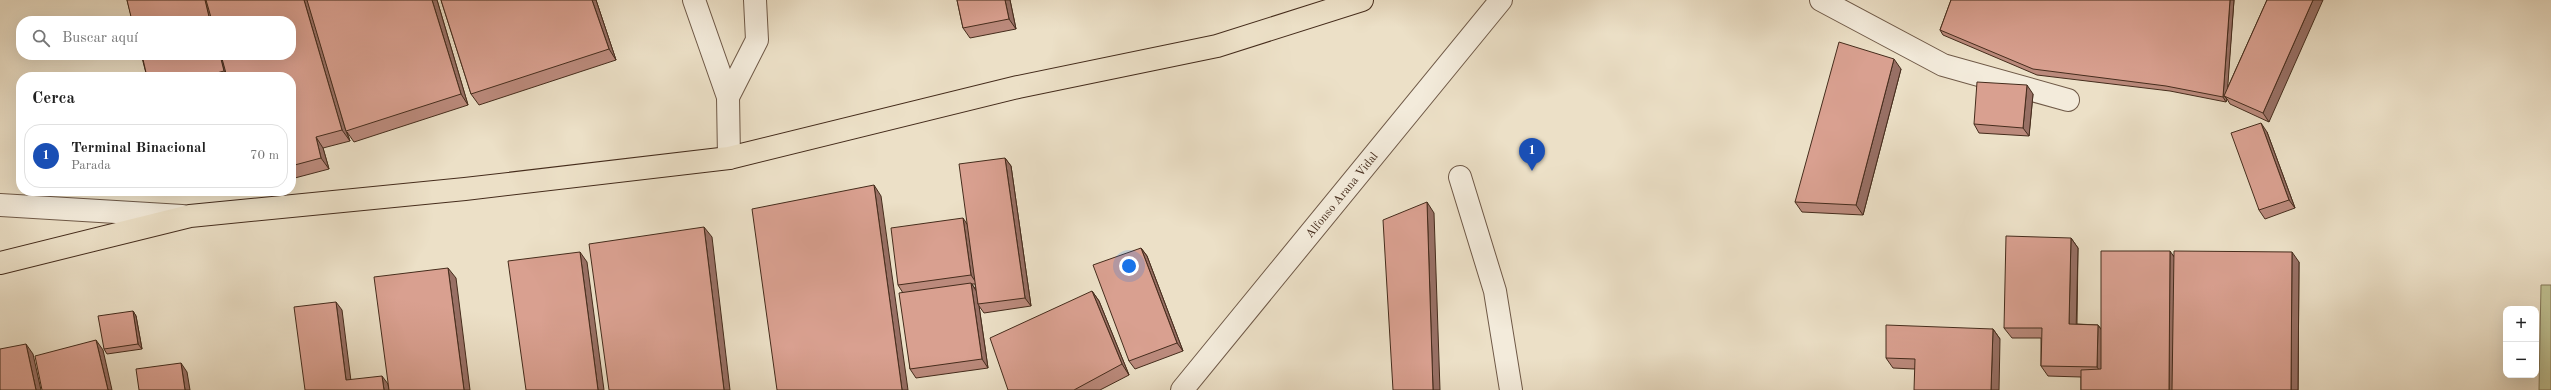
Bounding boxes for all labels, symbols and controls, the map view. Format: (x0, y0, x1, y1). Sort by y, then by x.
search box (16, 16, 296, 60)
icon: search (30, 27, 52, 49)
text: Buscar aquí (62, 31, 138, 46)
text: Cerca (32, 90, 75, 107)
pin: 1 (1519, 138, 1545, 171)
text: Terminal Binacional (71, 141, 206, 156)
text: 1 (42, 149, 50, 162)
text: 70 m (250, 149, 279, 162)
street label: Alfonso Arana Vidal (1304, 150, 1381, 241)
text: Parada (71, 159, 111, 172)
your location (1119, 256, 1139, 276)
map controls (2503, 306, 2539, 378)
button: + (2503, 306, 2539, 342)
button: − (2503, 342, 2539, 378)

